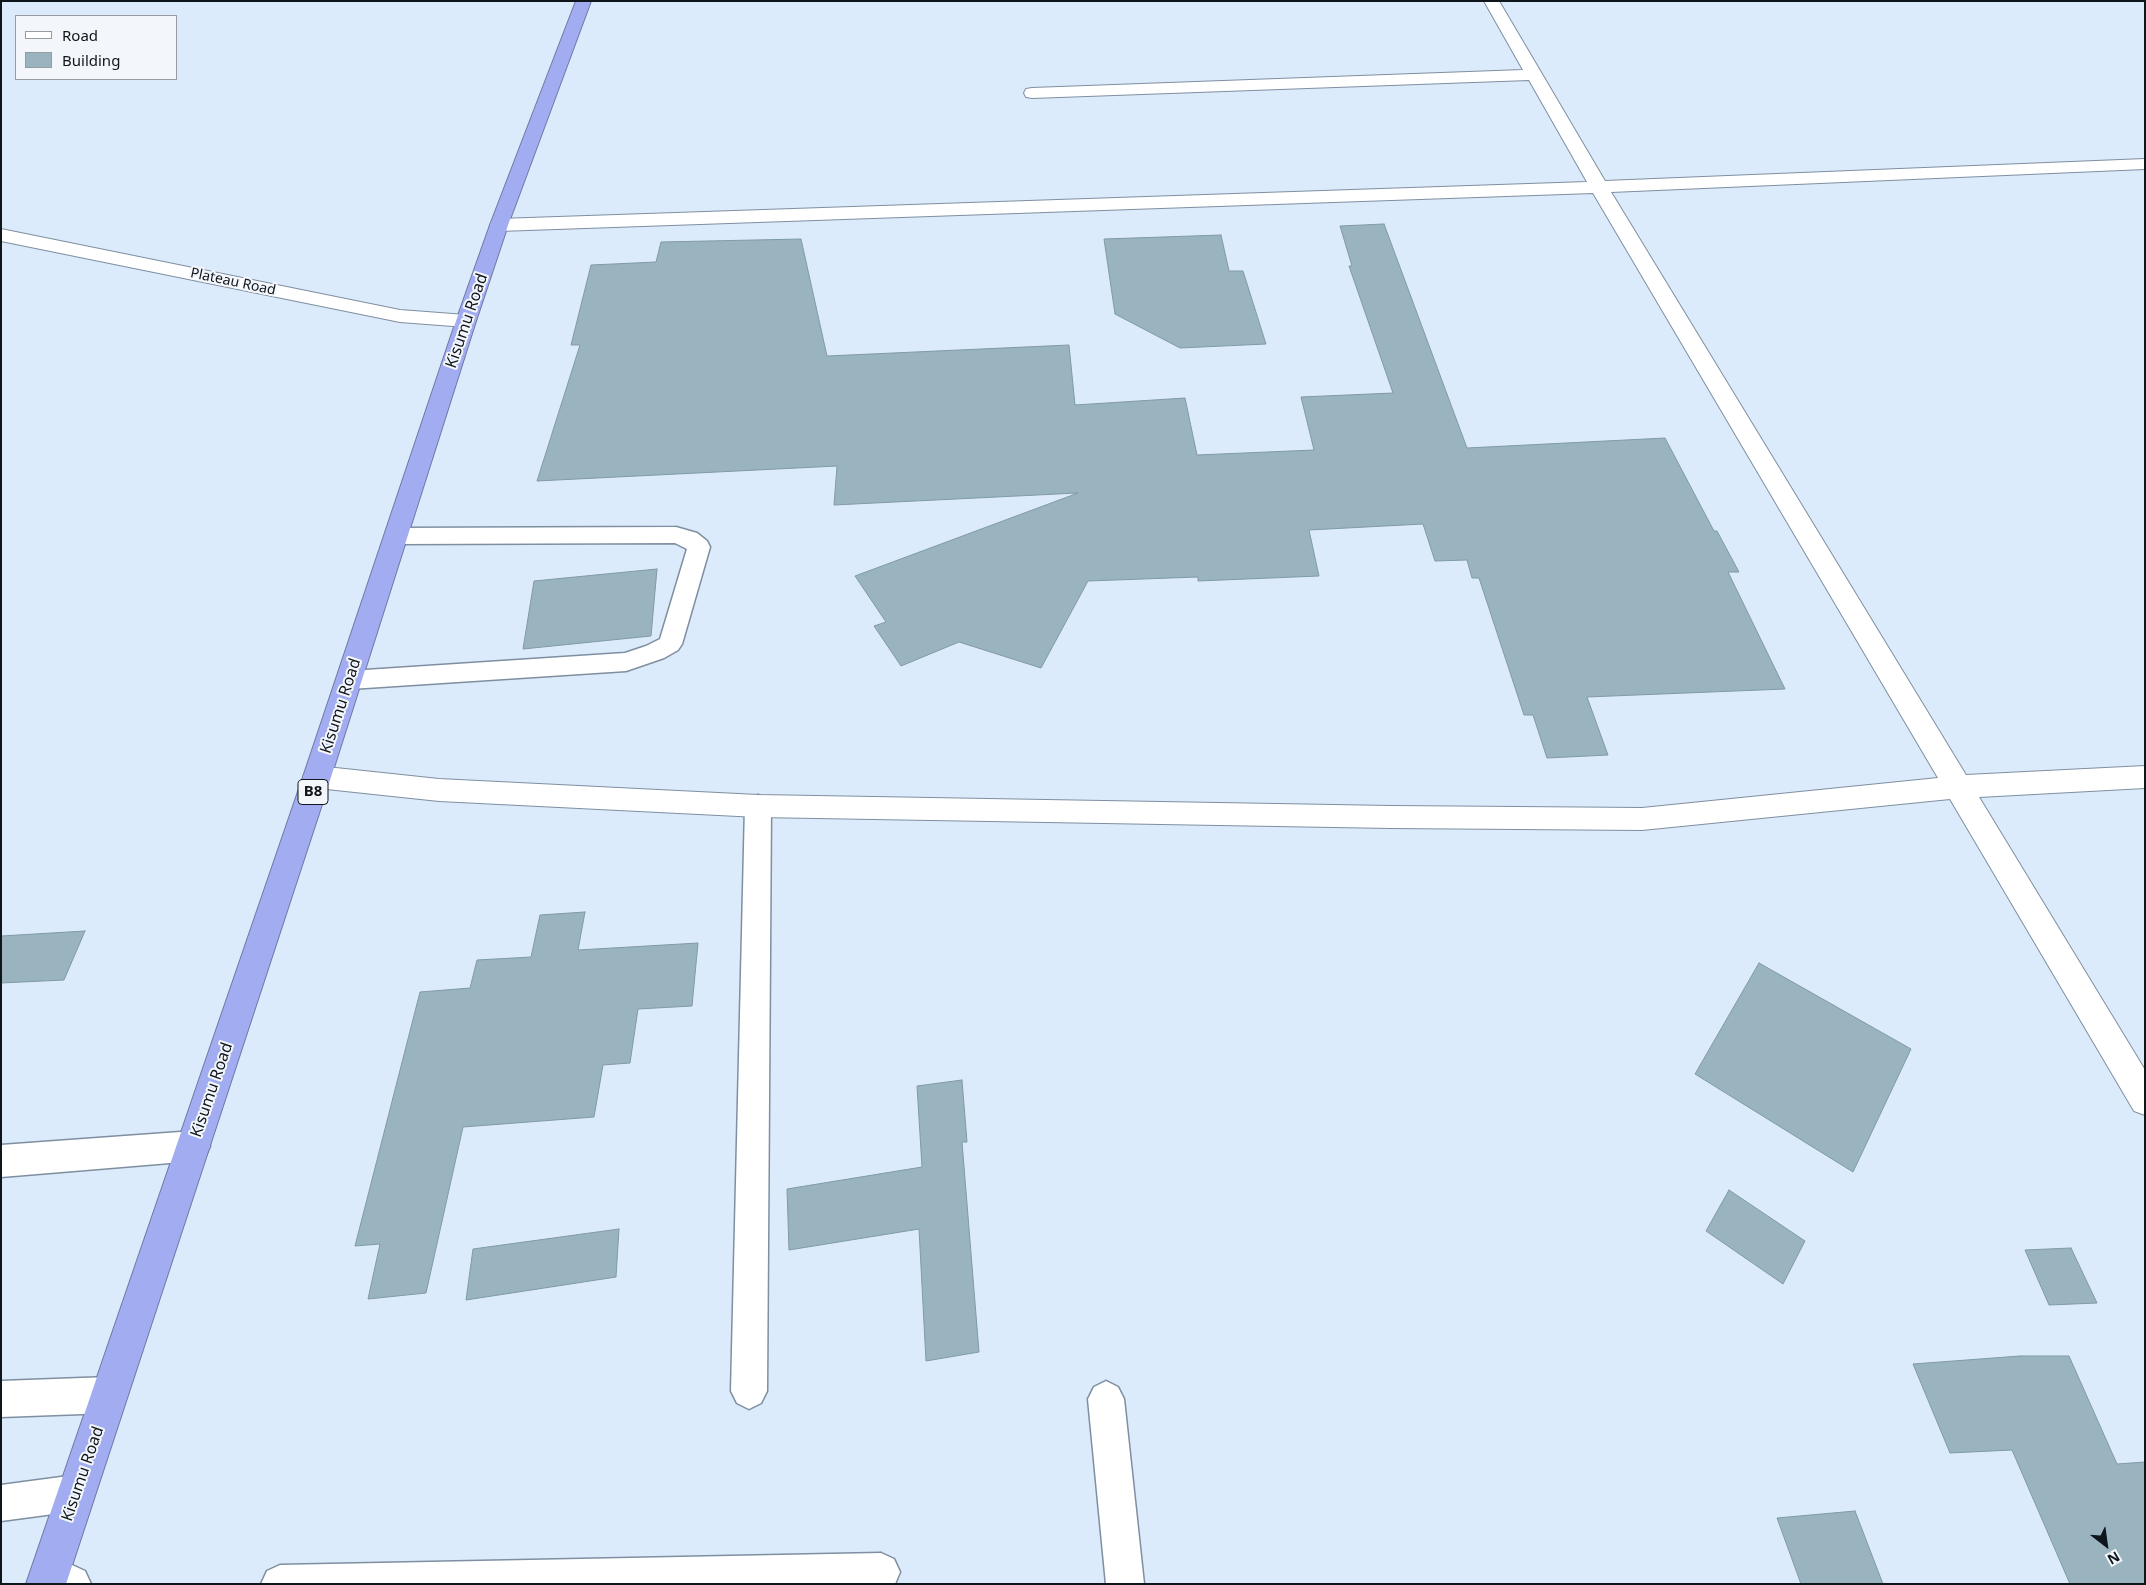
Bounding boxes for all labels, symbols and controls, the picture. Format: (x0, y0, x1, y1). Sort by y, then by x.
legend (15, 15, 178, 80)
text: Road (62, 25, 98, 45)
text: Building (62, 50, 120, 70)
street label: Plateau Road (189, 265, 277, 299)
street label: Kisumu Road (442, 271, 492, 371)
street label: Kisumu Road (317, 656, 365, 756)
road number: B8 (298, 780, 328, 804)
street label: Kisumu Road (187, 1040, 237, 1140)
street label: Kisumu Road (58, 1424, 108, 1524)
north arrow (2081, 1520, 2131, 1570)
text: N (2104, 1547, 2123, 1569)

